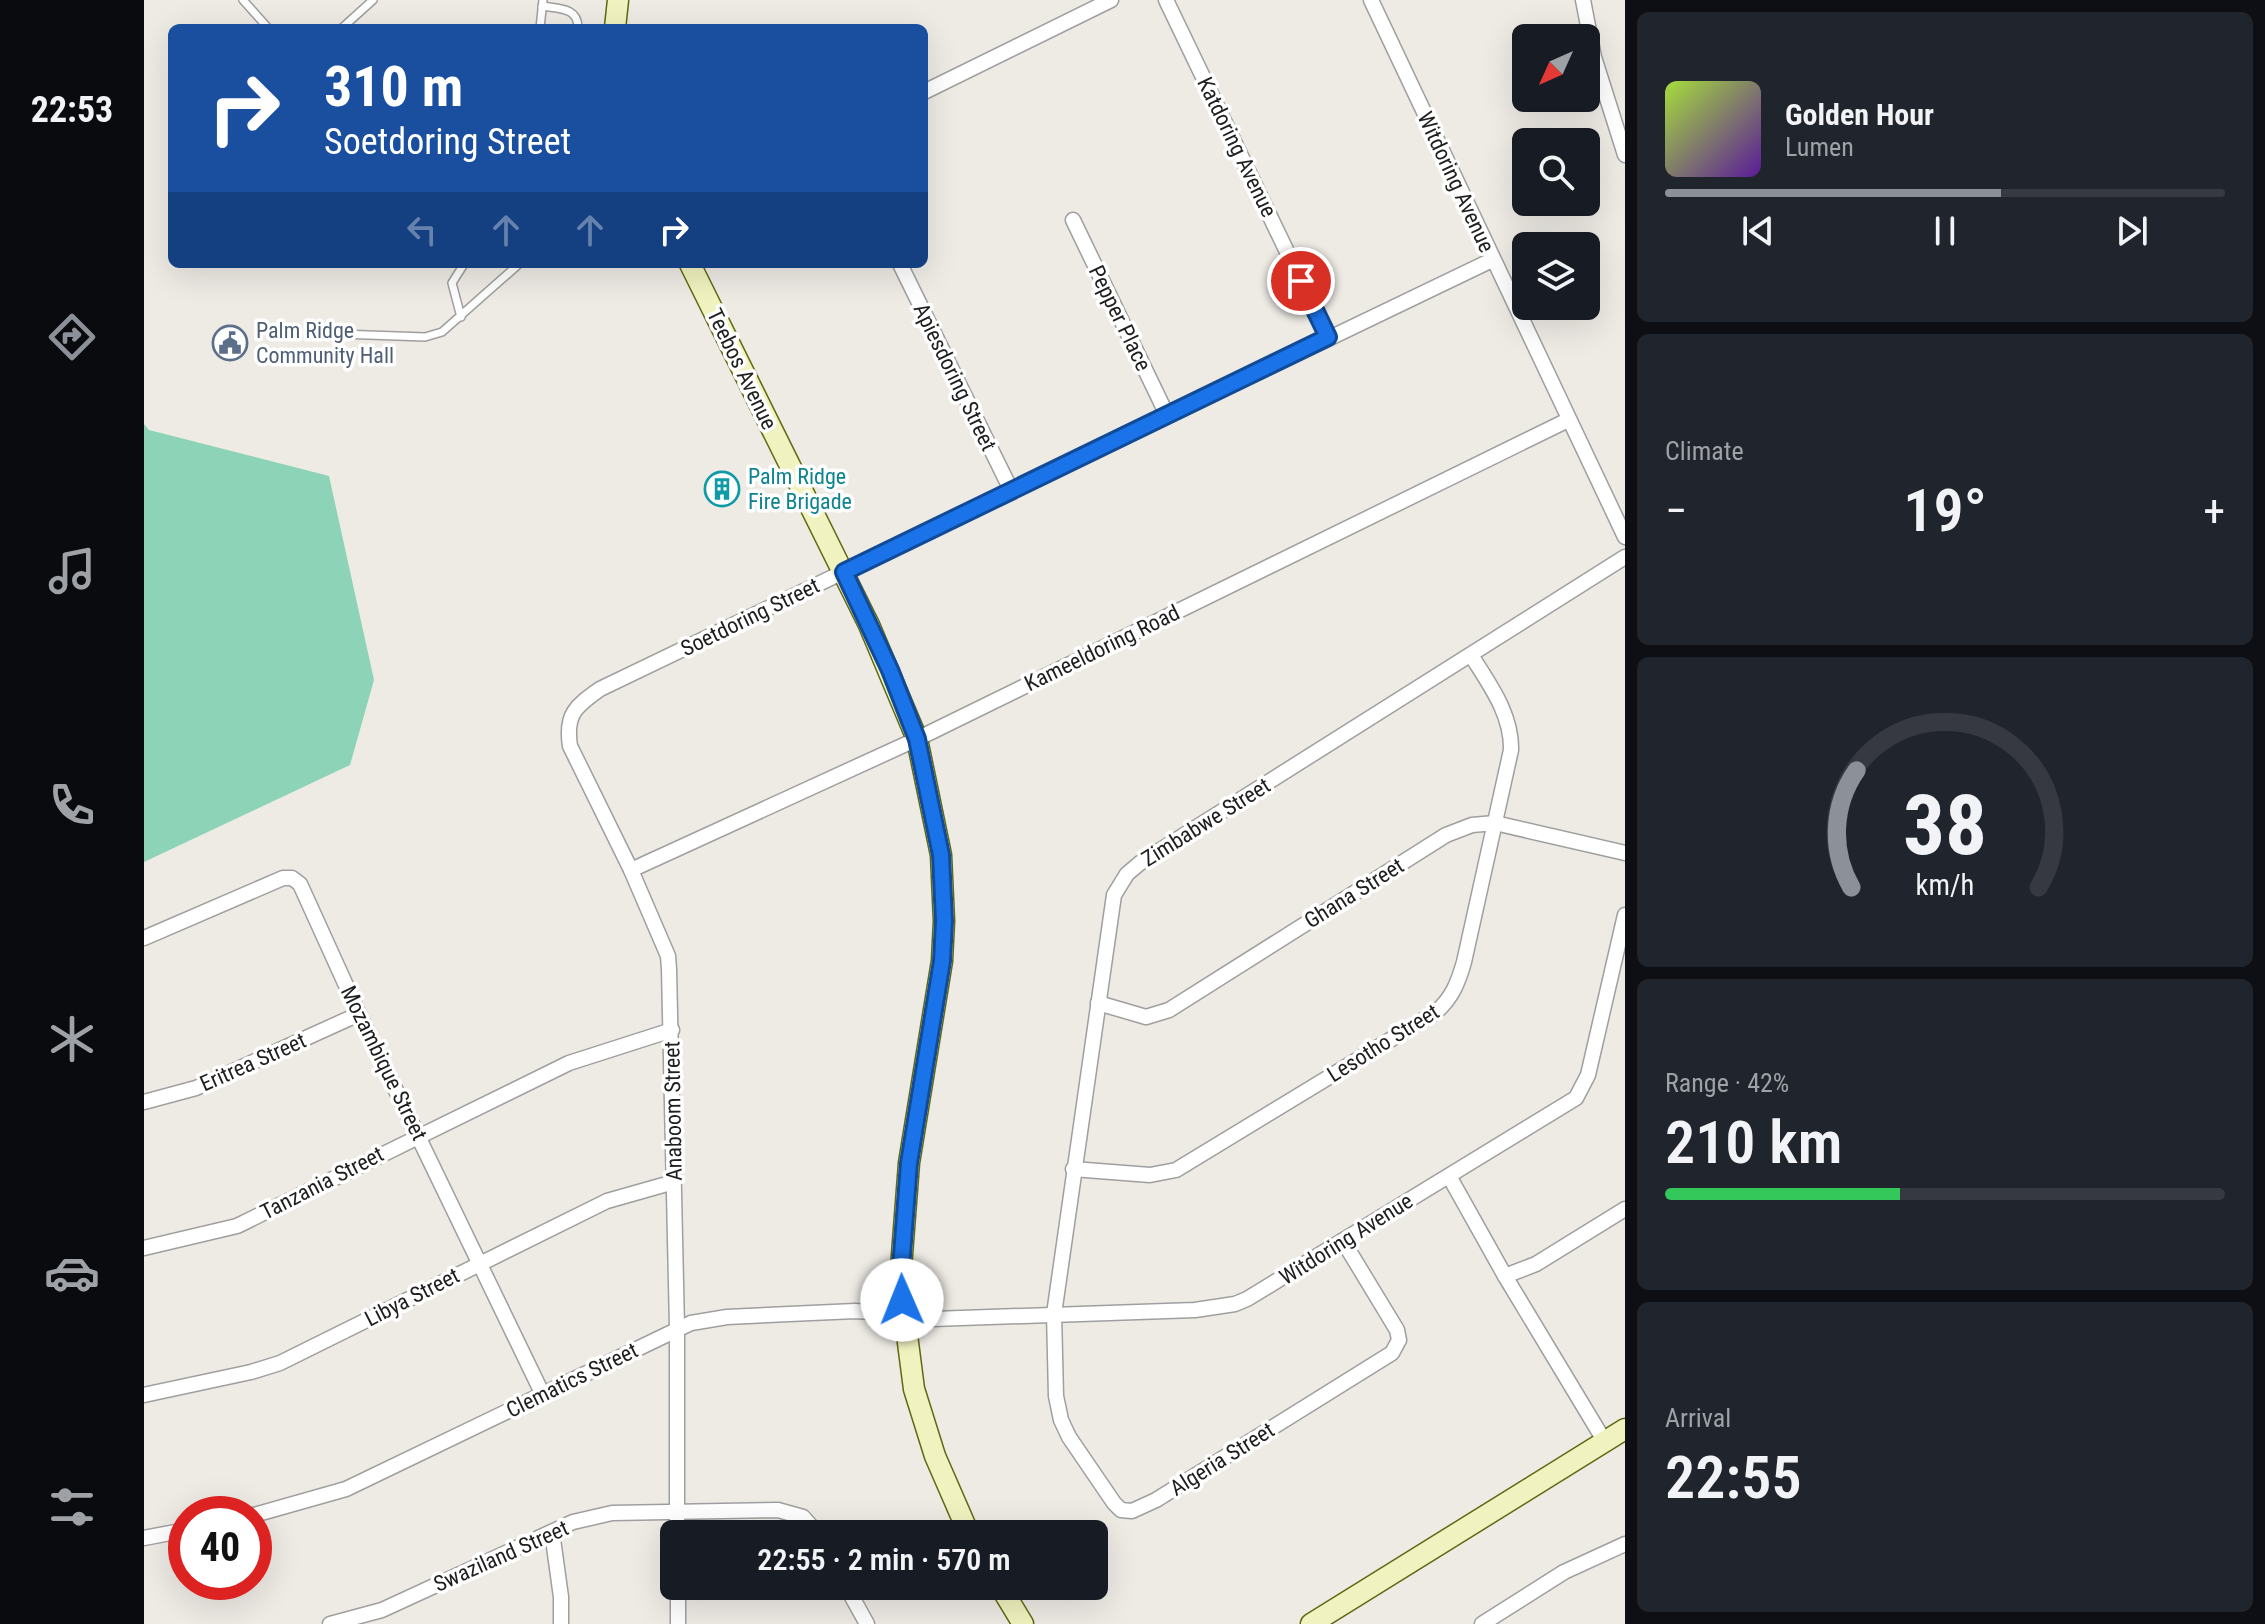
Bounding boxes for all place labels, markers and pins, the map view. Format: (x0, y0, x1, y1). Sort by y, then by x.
pin (1267, 247, 1335, 315)
place label: Palm Ridge Community Hall (256, 318, 394, 368)
public building icon: Palm Ridge Community Hall (211, 324, 249, 362)
place label: Palm Ridge Fire Brigade (748, 464, 852, 514)
building icon: Palm Ridge Fire Brigade (703, 470, 741, 508)

